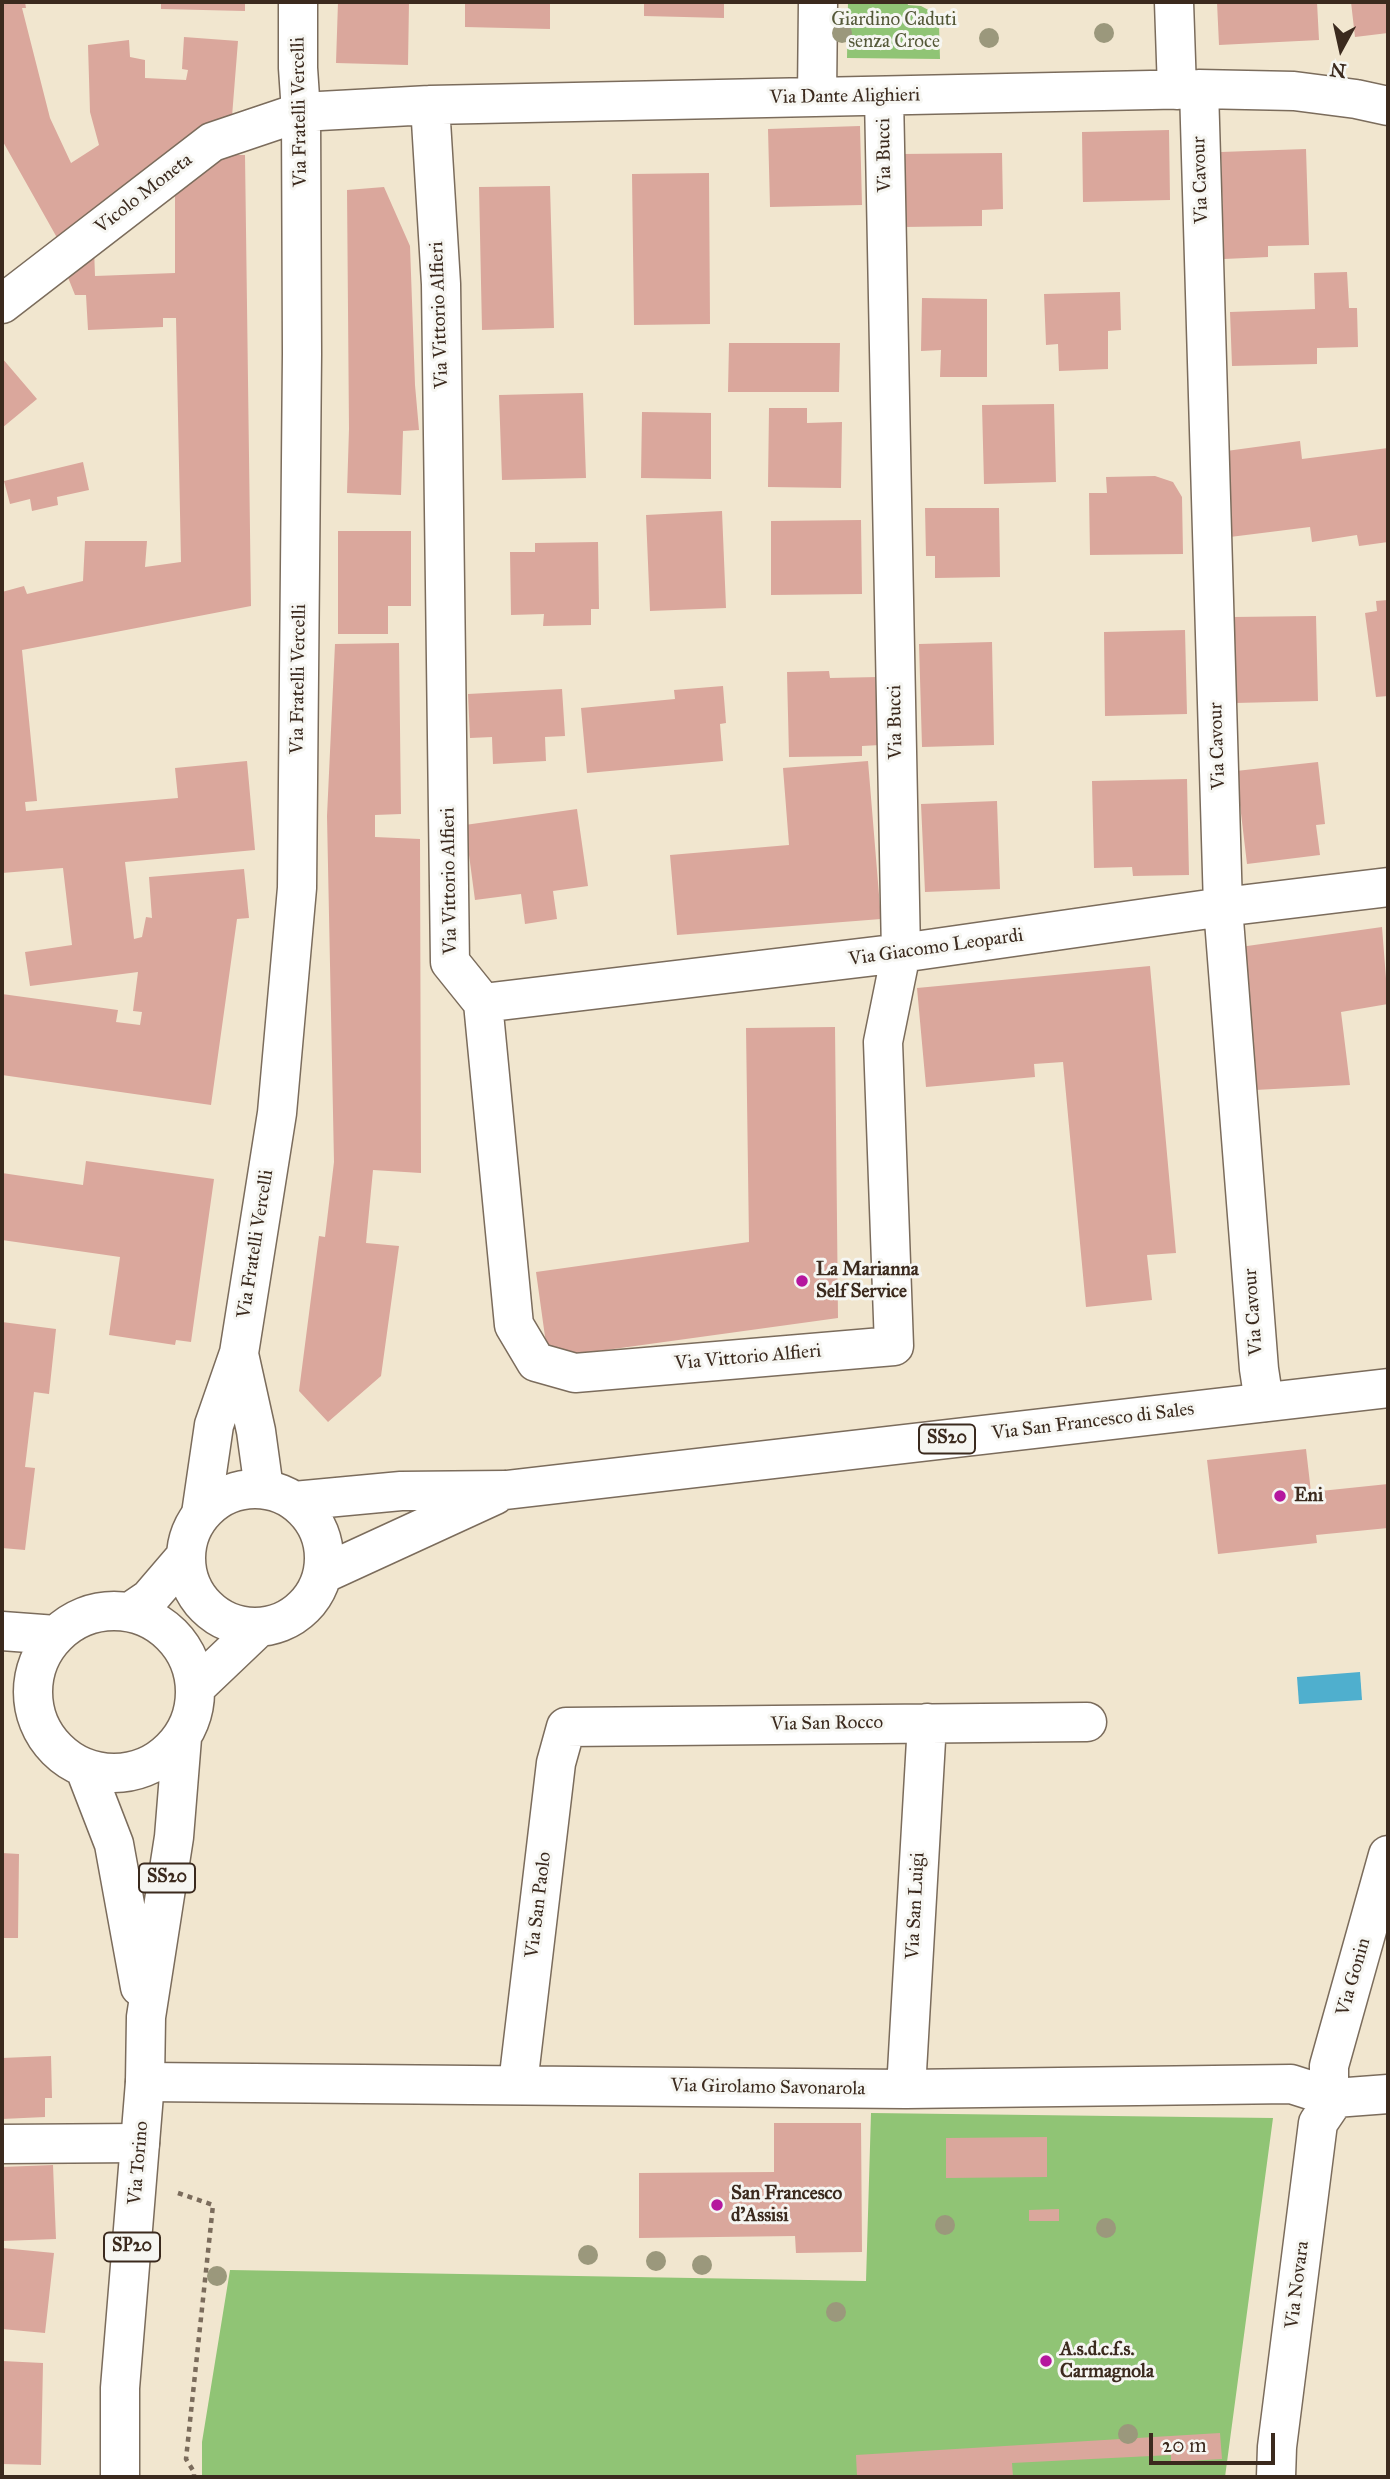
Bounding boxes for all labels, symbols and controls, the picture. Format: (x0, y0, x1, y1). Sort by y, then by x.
park label: Giardino Caduti senza Croce (831, 9, 957, 53)
north arrow (1306, 14, 1376, 84)
street label: Via Fratelli Vercelli (287, 37, 313, 187)
text: N (1328, 58, 1348, 83)
street label: Via Dante Alighieri (770, 84, 920, 110)
street label: Via Bucci (873, 118, 897, 192)
street label: Via Cavour (1188, 136, 1214, 224)
street label: Vicolo Moneta (91, 149, 197, 239)
street label: Via Vittorio Alfieri (426, 241, 454, 389)
street label: Via Fratelli Vercelli (286, 604, 312, 754)
street label: Via Bucci (884, 685, 908, 759)
street label: Via Cavour (1205, 702, 1231, 790)
street label: Via Vittorio Alfieri (437, 807, 463, 955)
street label: Via Giacomo Leopardi (847, 924, 1025, 972)
street label: Via Fratelli Vercelli (233, 1168, 279, 1320)
place label: La Marianna Self Service (816, 1259, 919, 1303)
street label: Via Cavour (1240, 1268, 1268, 1356)
marker: La Marianna Self Service (794, 1273, 810, 1289)
street label: Via Vittorio Alfieri (674, 1340, 822, 1376)
street label: Via San Francesco di Sales (991, 1398, 1195, 1446)
road number: SS20 (919, 1424, 975, 1454)
place label: Eni (1294, 1485, 1323, 1507)
marker: Eni (1272, 1488, 1288, 1504)
street label: Via San Rocco (771, 1712, 883, 1736)
street label: Via San Paolo (521, 1851, 557, 1959)
street label: Via San Luigi (902, 1852, 930, 1960)
road number: SS20 (139, 1864, 195, 1892)
street label: Via Gonin (1332, 1935, 1376, 2019)
street label: Via Girolamo Savonarola (670, 2075, 866, 2101)
street label: Via Torino (124, 2120, 154, 2206)
place label: San Francesco d'Assisi (731, 2183, 842, 2227)
marker: San Francesco d'Assisi (709, 2197, 725, 2213)
road number: SP20 (104, 2232, 160, 2262)
street label: Via Novara (1281, 2240, 1315, 2330)
place label: A.s.d.c.f.s. Carmagnola (1060, 2339, 1154, 2383)
marker: A.s.d.c.f.s. Carmagnola (1038, 2353, 1054, 2369)
scale bar (1152, 2420, 1278, 2464)
text: 20 m (1162, 2432, 1207, 2458)

